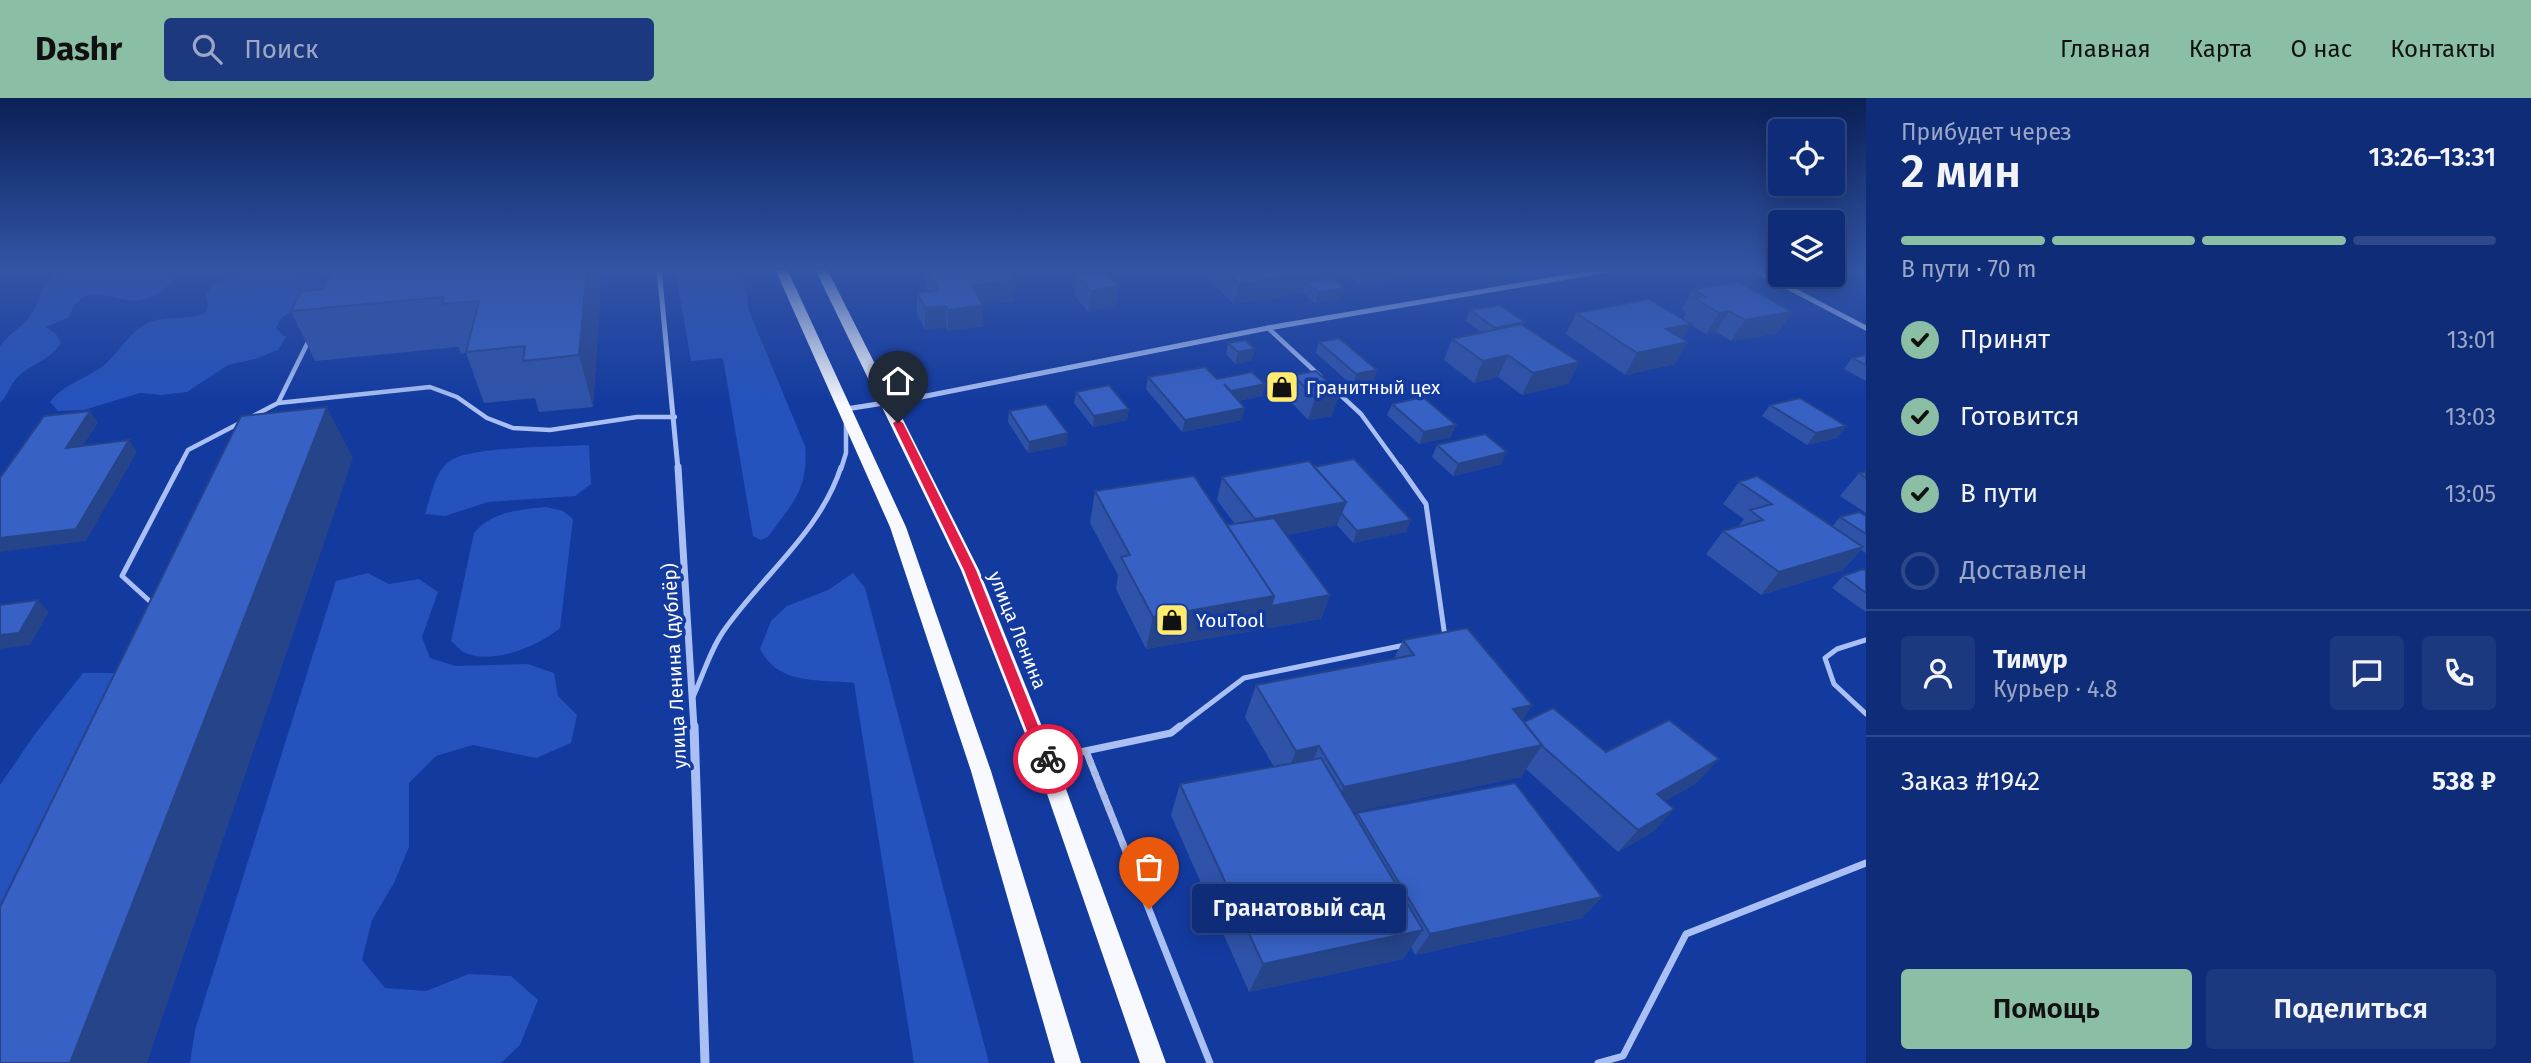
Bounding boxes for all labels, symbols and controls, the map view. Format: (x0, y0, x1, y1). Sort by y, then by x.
search box (164, 18, 654, 81)
text: Dashr (35, 29, 122, 69)
icon: search (188, 30, 226, 68)
text: Поиск (244, 34, 318, 65)
text: Главная (2060, 35, 2151, 63)
text: Карта (2189, 35, 2252, 63)
text: О нас (2290, 35, 2352, 63)
text: Контакты (2390, 35, 2496, 63)
text: Прибудет через (1901, 118, 2072, 146)
map controls (1768, 119, 1845, 287)
button: locate (1768, 119, 1845, 196)
text: 13:26–13:31 (2369, 142, 2496, 173)
text: 2 мин (1901, 144, 2021, 199)
button: layers (1768, 210, 1845, 287)
text: В пути · 70 m (1901, 255, 2036, 283)
icon: check (1901, 321, 1939, 359)
text: Принят (1960, 324, 2050, 355)
text: 13:01 (2447, 326, 2496, 354)
pin (868, 351, 928, 423)
icon: home (879, 362, 917, 400)
shop icon: Гранитный цех (1263, 368, 1301, 406)
place label: Гранитный цех (1306, 376, 1441, 399)
icon: check (1901, 398, 1939, 436)
text: Готовится (1960, 401, 2080, 432)
text: 13:03 (2445, 403, 2496, 431)
icon: check (1901, 475, 1939, 513)
text: В пути (1960, 478, 2038, 509)
text: 13:05 (2445, 480, 2496, 508)
text: Доставлен (1960, 555, 2087, 586)
street label: улица Ленина (дублёр) (658, 563, 691, 769)
street label: улица Ленина (983, 568, 1052, 693)
shop icon: YouTool (1153, 601, 1191, 639)
place label: YouTool (1196, 609, 1264, 632)
button: person (1901, 636, 1975, 710)
button: chat (2330, 636, 2404, 710)
button: phone (2422, 636, 2496, 710)
text: Тимур (1993, 644, 2068, 675)
text: Курьер · 4.8 (1993, 675, 2118, 703)
courier (1013, 724, 1083, 794)
icon: bike (1029, 740, 1067, 778)
text: Заказ #1942 (1901, 766, 2040, 797)
text: 538 ₽ (2432, 766, 2496, 797)
pin (1119, 837, 1179, 909)
icon: bag (1130, 848, 1168, 886)
callout: Гранатовый сад (1191, 884, 1404, 934)
text: Гранатовый сад (1213, 894, 1385, 922)
button: Помощь (1901, 969, 2192, 1049)
button: Поделиться (2206, 969, 2496, 1049)

